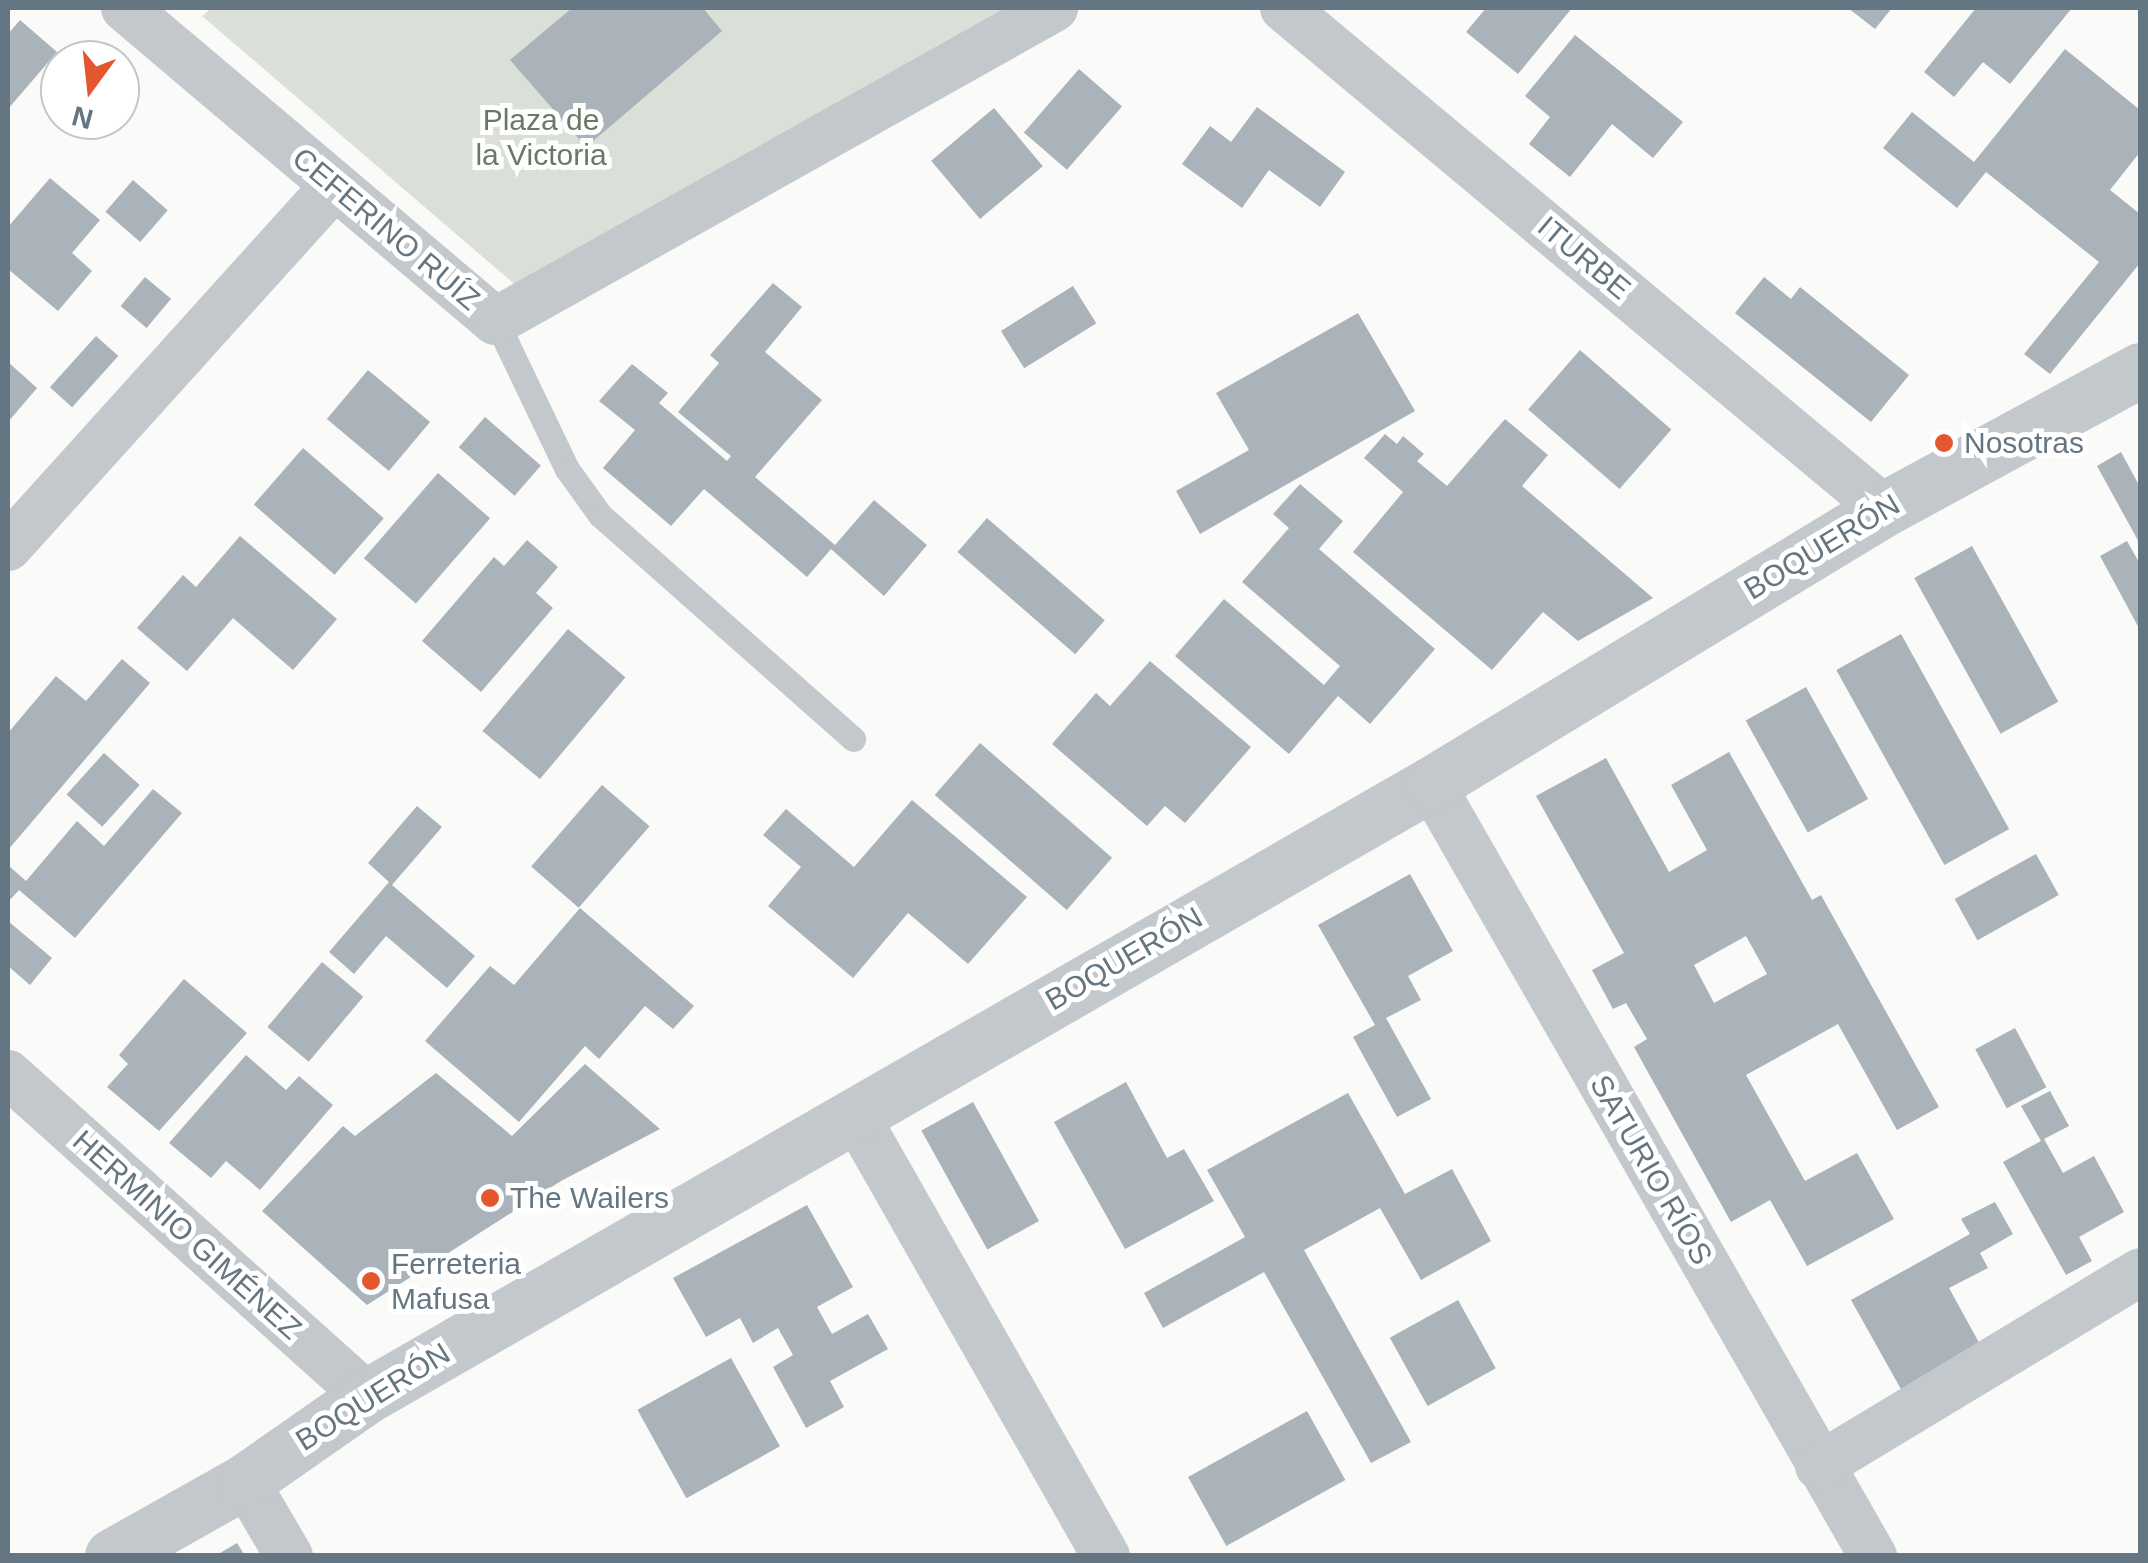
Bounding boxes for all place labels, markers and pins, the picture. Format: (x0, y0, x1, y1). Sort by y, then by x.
place label: Nosotras (1964, 425, 2084, 461)
marker: Nosotras (1933, 432, 1955, 454)
place label: The Wailers (510, 1180, 669, 1216)
marker: The Wailers (479, 1187, 501, 1209)
place label: Ferreteria Mafusa (391, 1246, 521, 1316)
marker: Ferreteria Mafusa (360, 1270, 382, 1292)

